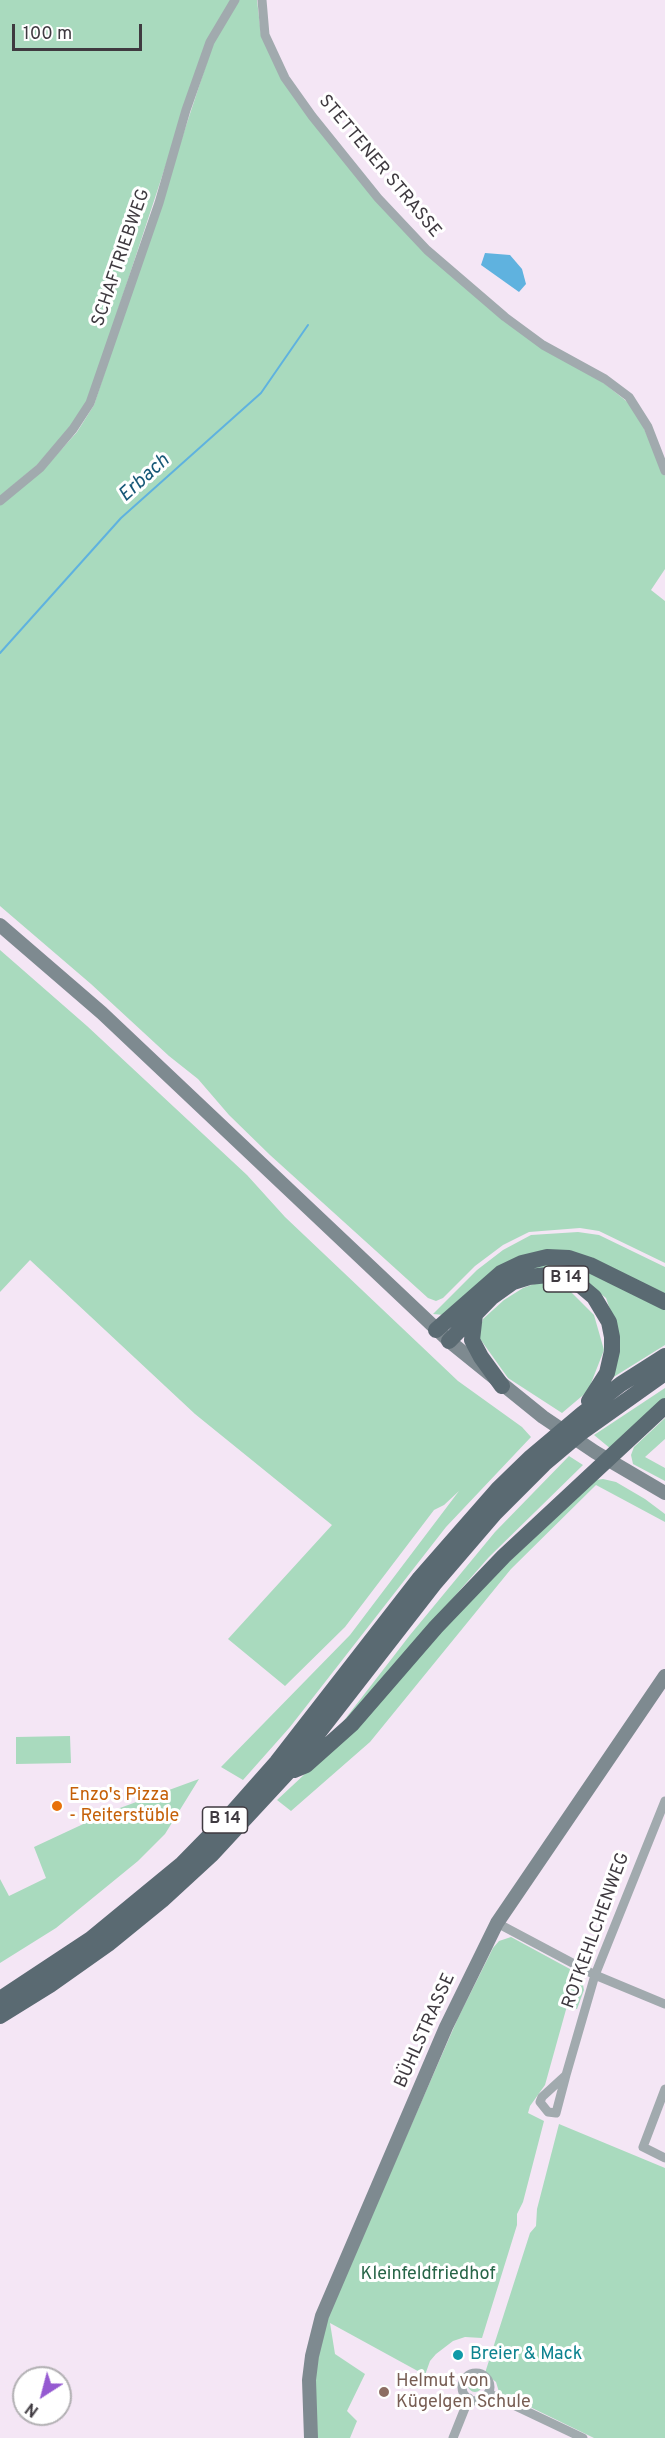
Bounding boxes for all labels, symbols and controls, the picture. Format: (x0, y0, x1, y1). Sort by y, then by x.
scale bar (15, 12, 146, 50)
text: 100 m (23, 23, 72, 46)
street label: STETTENER STRASSE (313, 91, 445, 243)
street label: SCHAFTRIEBWEG (88, 186, 156, 330)
water label: Erbach (114, 450, 176, 508)
road number: B 14 (544, 1266, 588, 1292)
place label: Enzo's Pizza - Reiterstüble (69, 1785, 179, 1828)
marker: Enzo's Pizza - Reiterstüble (50, 1799, 64, 1813)
road number: B 14 (202, 1807, 248, 1833)
street label: ROTKEHLCHENWEG (559, 1850, 635, 2012)
street label: BÜHLSTRASSE (391, 1970, 461, 2092)
park label: Kleinfeldfriedhof (361, 2264, 495, 2286)
place label: Breier & Mack (470, 2344, 582, 2366)
marker: Breier & Mack (451, 2348, 465, 2362)
north arrow (12, 2366, 72, 2426)
place label: Helmut von Kügelgen Schule (396, 2371, 531, 2414)
marker: Helmut von Kügelgen Schule (377, 2385, 391, 2399)
text: N (22, 2397, 43, 2420)

